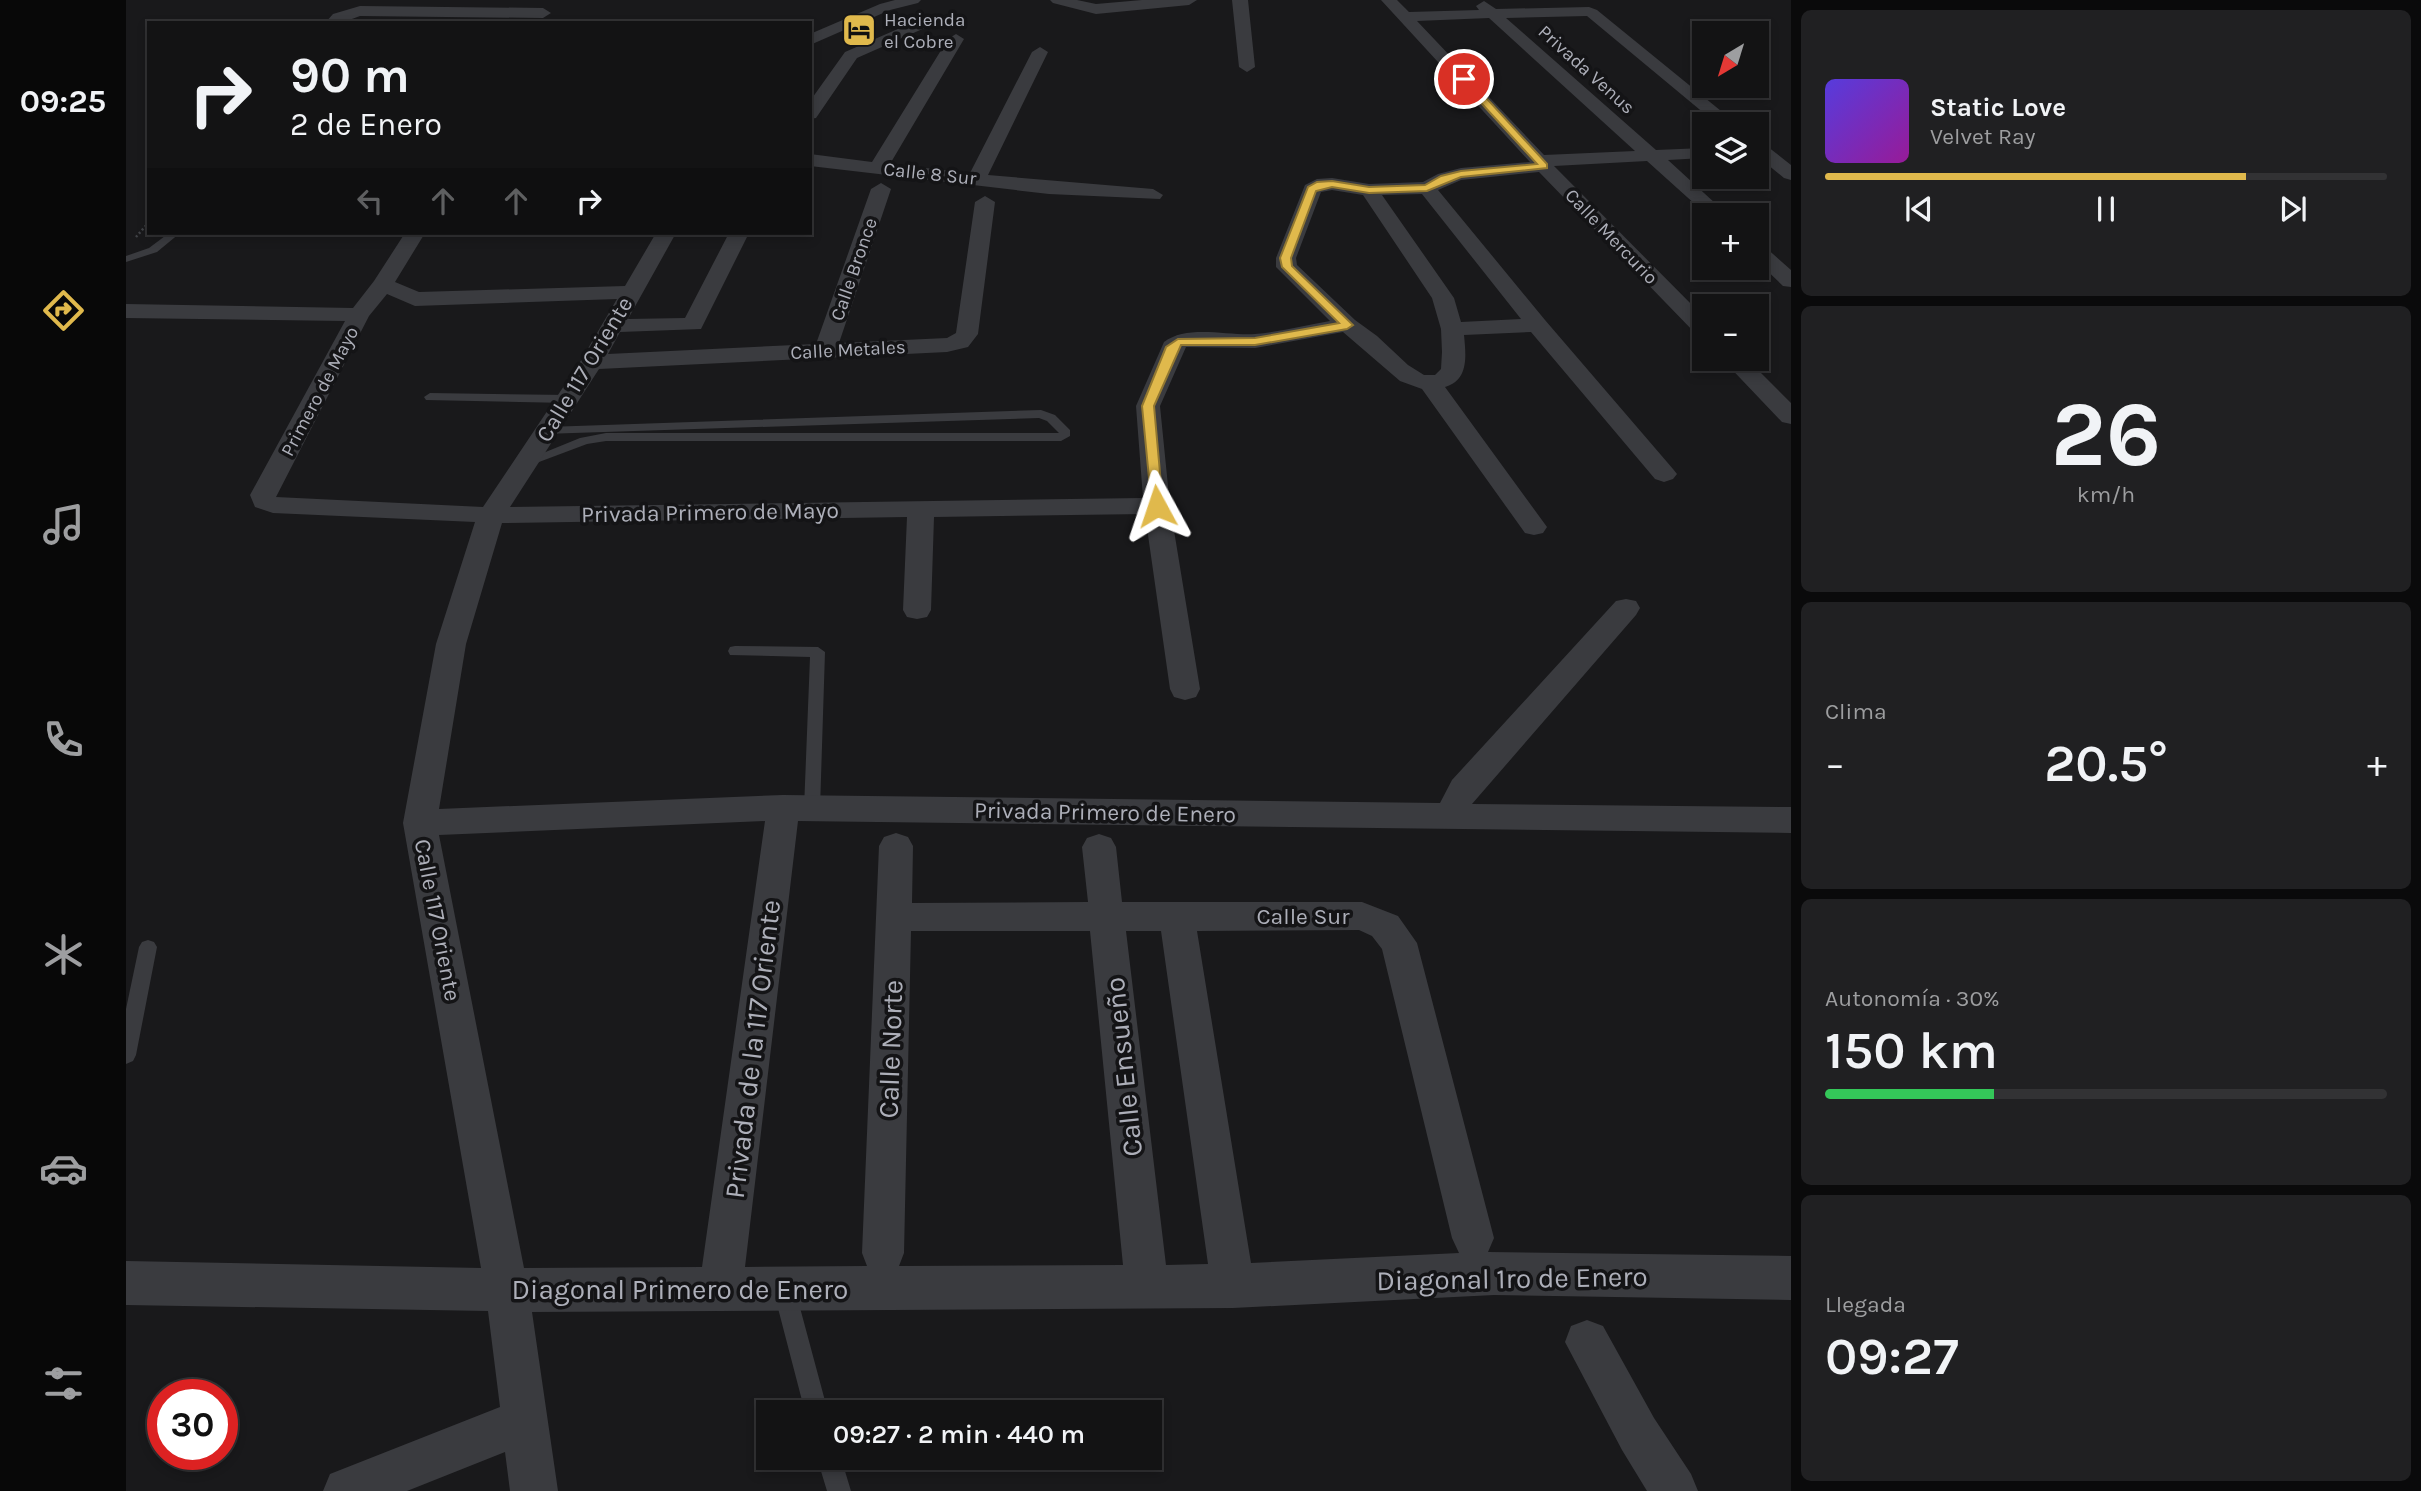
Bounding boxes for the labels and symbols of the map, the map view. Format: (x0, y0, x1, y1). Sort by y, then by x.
place label: Hacienda el Cobre (884, 9, 966, 53)
hotel icon: Hacienda el Cobre (840, 11, 878, 49)
street label: Privada Venus (1534, 21, 1639, 119)
north arrow (1692, 21, 1769, 98)
pin (1434, 49, 1494, 109)
street label: Calle 8 Sur (882, 158, 977, 190)
street label: Calle Mercurio (1560, 184, 1662, 289)
street label: Calle Bronce (826, 215, 882, 324)
street label: Calle 117 Oriente (530, 292, 638, 447)
street label: Primero de Mayo (276, 323, 363, 460)
street label: Calle Metales (790, 336, 906, 364)
position arrow (1120, 469, 1194, 543)
street label: Privada Primero de Mayo (581, 497, 839, 528)
street label: Privada Primero de Enero (974, 797, 1236, 828)
street label: Calle 117 Oriente (409, 837, 466, 1003)
street label: Privada de la 117 Oriente (718, 898, 787, 1200)
street label: Calle Sur (1256, 903, 1350, 930)
street label: Calle Ensueño (1098, 976, 1149, 1158)
street label: Calle Norte (872, 979, 909, 1119)
street label: Diagonal 1ro de Enero (1376, 1260, 1648, 1297)
street label: Diagonal Primero de Enero (512, 1273, 848, 1306)
speed limit sign: 30 (147, 1379, 238, 1470)

